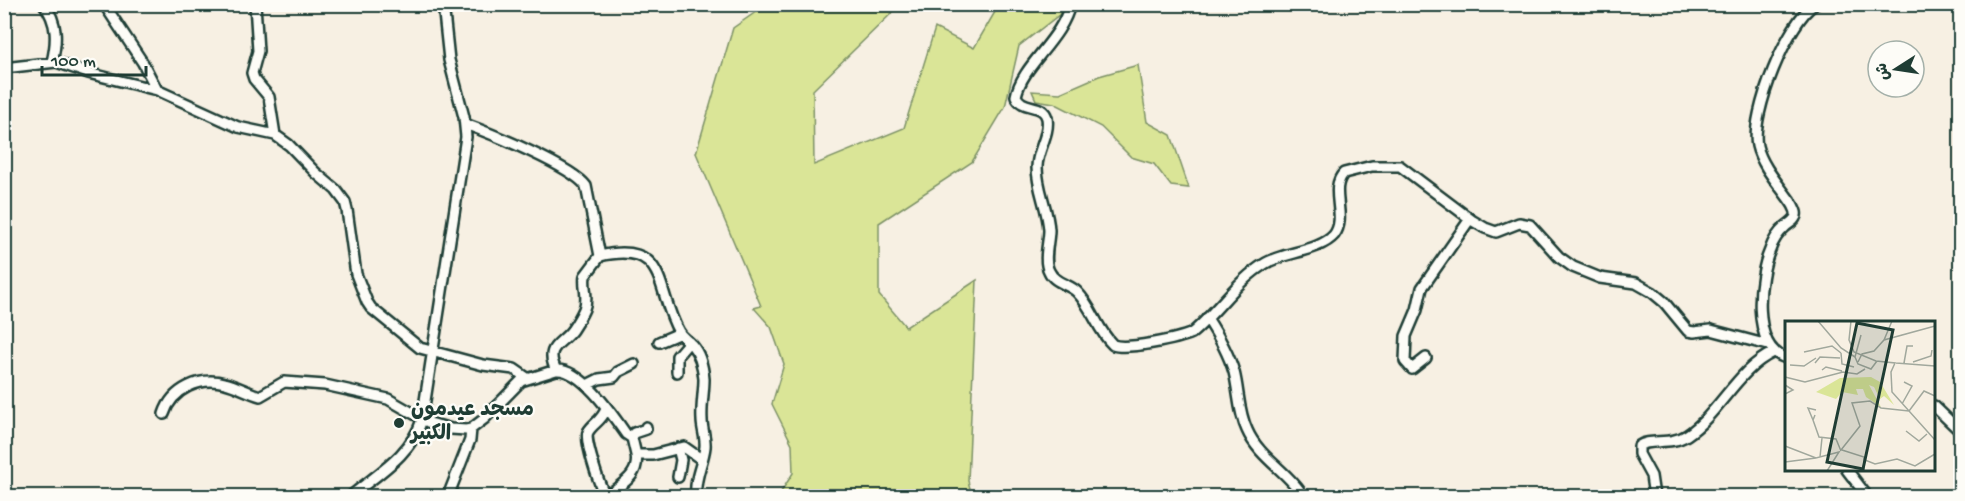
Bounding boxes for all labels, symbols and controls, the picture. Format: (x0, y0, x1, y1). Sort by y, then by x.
scale bar (42, 39, 146, 77)
north arrow (1866, 39, 1926, 99)
text: 100 m (50, 52, 96, 73)
text: ش (1874, 61, 1896, 82)
inset map (1785, 321, 1935, 471)
place label: مسجد عيدمون الكبير (409, 399, 534, 448)
marker: مسجد عيدمون الكبير (392, 416, 406, 430)

